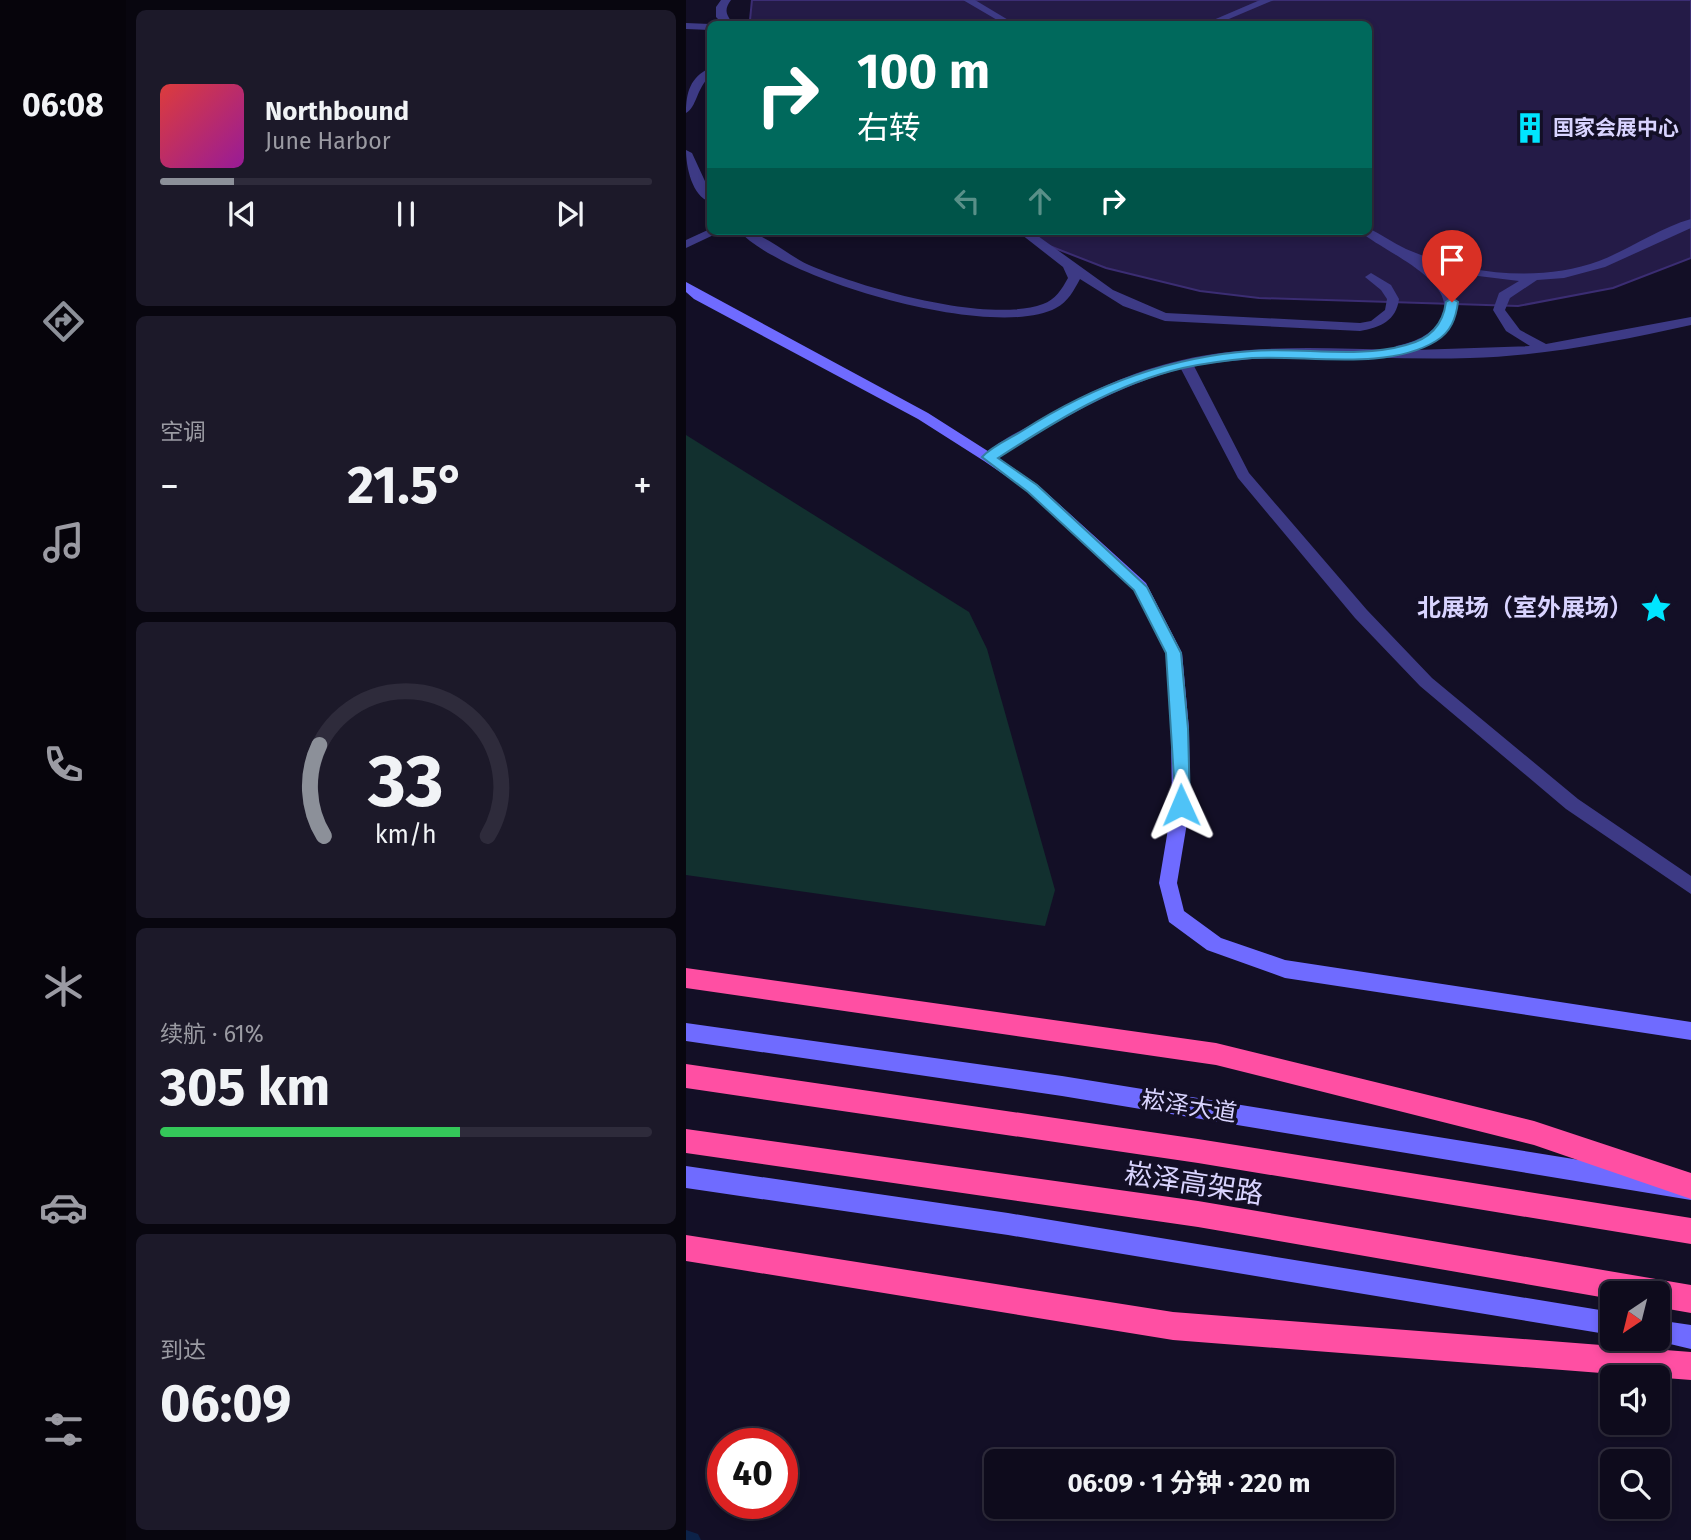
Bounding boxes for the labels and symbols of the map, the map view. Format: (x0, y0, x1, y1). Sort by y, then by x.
building icon: 国家会展中心 (1513, 111, 1547, 145)
place label: 国家会展中心 (1553, 115, 1679, 141)
pin (1422, 230, 1482, 302)
place icon: 北展场（室外展场） (1639, 591, 1673, 625)
place label: 北展场（室外展场） (1417, 594, 1633, 622)
position arrow (1144, 768, 1218, 842)
street label: 崧泽大道 (1139, 1085, 1239, 1127)
street label: 崧泽高架路 (1122, 1156, 1266, 1211)
north arrow (1600, 1281, 1670, 1351)
speed limit sign: 40 (707, 1428, 798, 1519)

